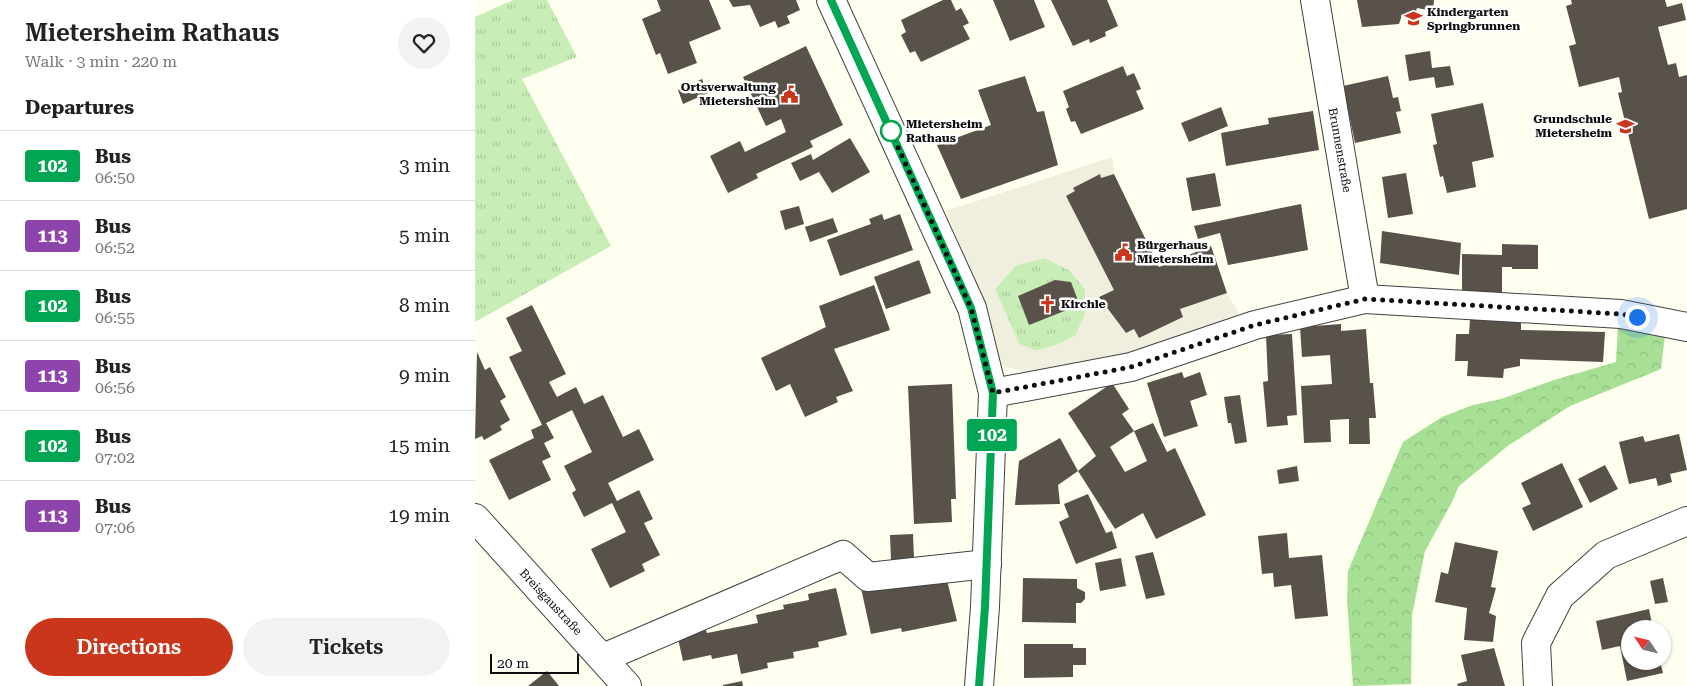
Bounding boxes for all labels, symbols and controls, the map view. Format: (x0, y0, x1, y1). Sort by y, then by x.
place label: Kindergarten Springbrunnen (1427, 5, 1520, 33)
school or university icon: Kindergarten Springbrunnen (1403, 9, 1423, 29)
button: heart (398, 17, 450, 69)
text: Mietersheim Rathaus (25, 19, 279, 47)
text: Walk · 3 min · 220 m (25, 52, 177, 71)
place label: Ortsverwaltung Mietersheim (681, 80, 777, 108)
public building icon: Ortsverwaltung Mietersheim (780, 84, 800, 104)
text: Departures (25, 96, 134, 119)
street label: Brunnenstraße (1326, 107, 1354, 194)
place label: Grundschule Mietersheim (1533, 112, 1612, 140)
school or university icon: Grundschule Mietersheim (1616, 116, 1636, 136)
place label: Mietersheim Rathaus (906, 117, 983, 145)
marker: Mietersheim Rathaus (880, 120, 902, 142)
text: Bus (95, 145, 131, 168)
text: 3 min (399, 154, 450, 177)
text: 102 (37, 155, 68, 176)
text: 06:50 (95, 168, 135, 187)
text: Bus (95, 215, 131, 238)
text: 5 min (399, 224, 450, 247)
text: 113 (37, 225, 68, 246)
text: 06:52 (95, 238, 135, 257)
place label: Bürgerhaus Mietersheim (1137, 238, 1214, 266)
public building icon: Bürgerhaus Mietersheim (1113, 242, 1133, 262)
text: Bus (95, 285, 131, 308)
text: 8 min (399, 294, 450, 317)
church icon: Kirchle (1037, 294, 1057, 314)
text: 102 (37, 295, 68, 316)
place label: Kirchle (1061, 297, 1106, 311)
your location (1625, 305, 1650, 330)
text: 06:55 (95, 308, 135, 327)
text: Bus (95, 355, 131, 378)
text: 9 min (399, 364, 450, 387)
text: 113 (37, 365, 68, 386)
text: 06:56 (95, 378, 135, 397)
line badge: 102 (963, 419, 1021, 451)
text: 102 (977, 424, 1007, 445)
text: Bus (95, 425, 131, 448)
text: 15 min (388, 434, 450, 457)
text: 102 (37, 435, 68, 456)
text: 07:02 (95, 448, 135, 467)
text: Bus (95, 495, 131, 518)
text: 19 min (388, 504, 450, 527)
text: 113 (37, 505, 68, 526)
text: 07:06 (95, 518, 135, 537)
street label: Breisgaustraße (517, 566, 585, 638)
button: Directions (25, 618, 233, 676)
button: Tickets (243, 618, 450, 676)
north arrow (1621, 620, 1671, 670)
map controls (1621, 620, 1671, 670)
scale bar (490, 651, 579, 674)
text: 20 m (497, 655, 529, 671)

